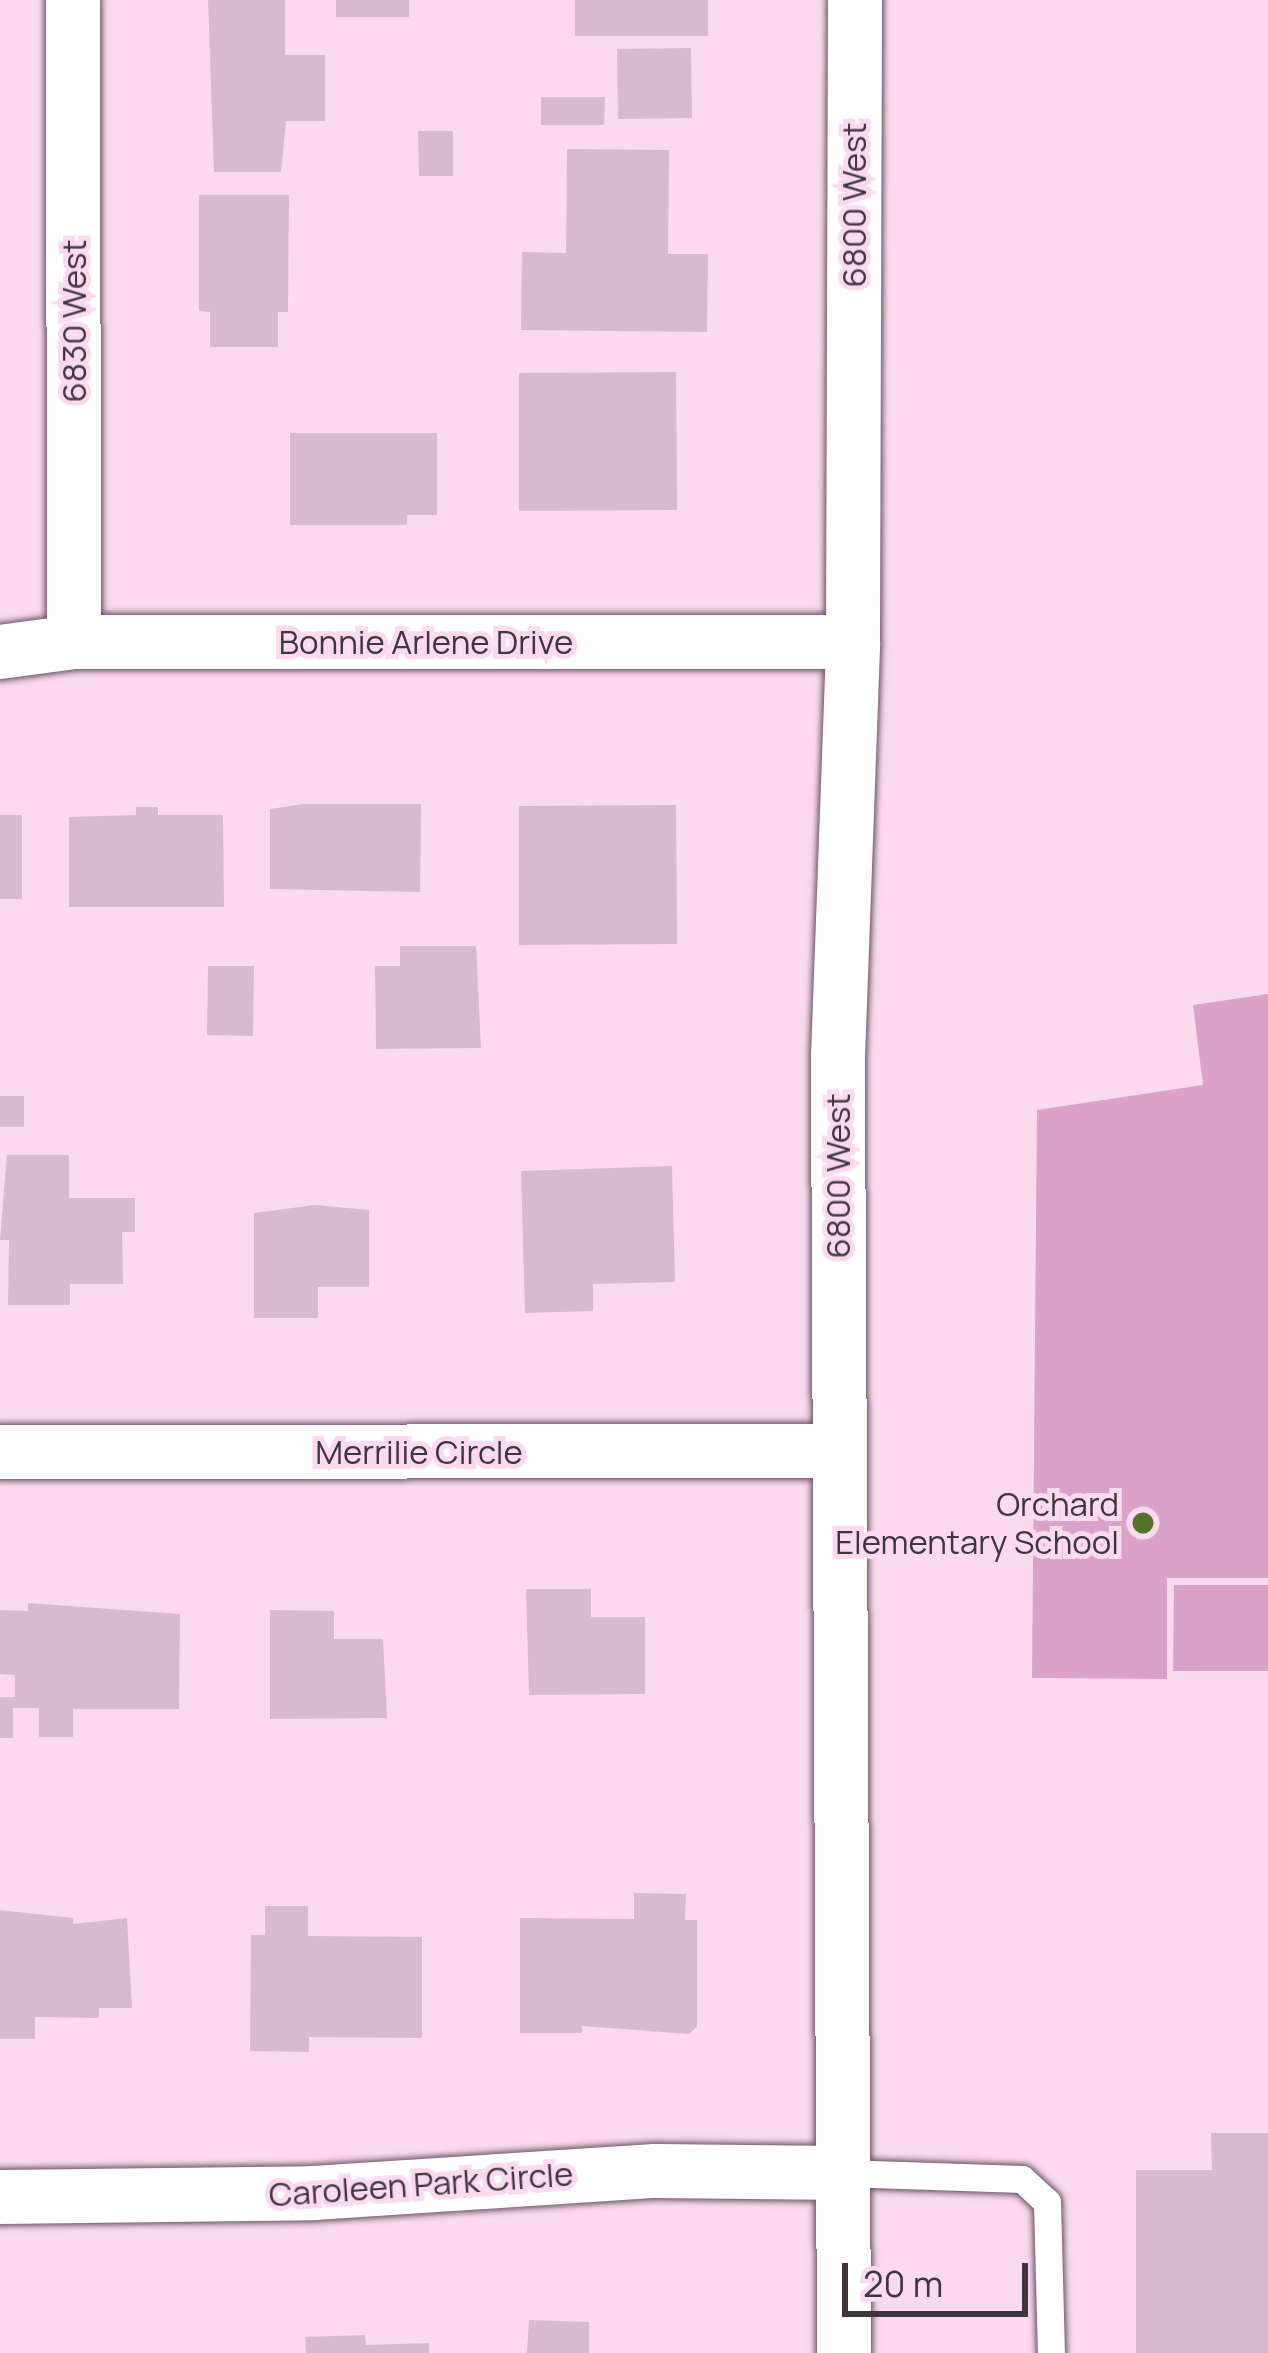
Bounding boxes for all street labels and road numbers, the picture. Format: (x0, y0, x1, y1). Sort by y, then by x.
street label: 6800 West (834, 122, 874, 288)
street label: 6830 West (54, 239, 94, 403)
street label: Bonnie Arlene Drive (279, 622, 573, 662)
street label: 6800 West (818, 1093, 858, 1259)
street label: Merrilie Circle (315, 1432, 523, 1472)
street label: Caroleen Park Circle (267, 2154, 575, 2214)

